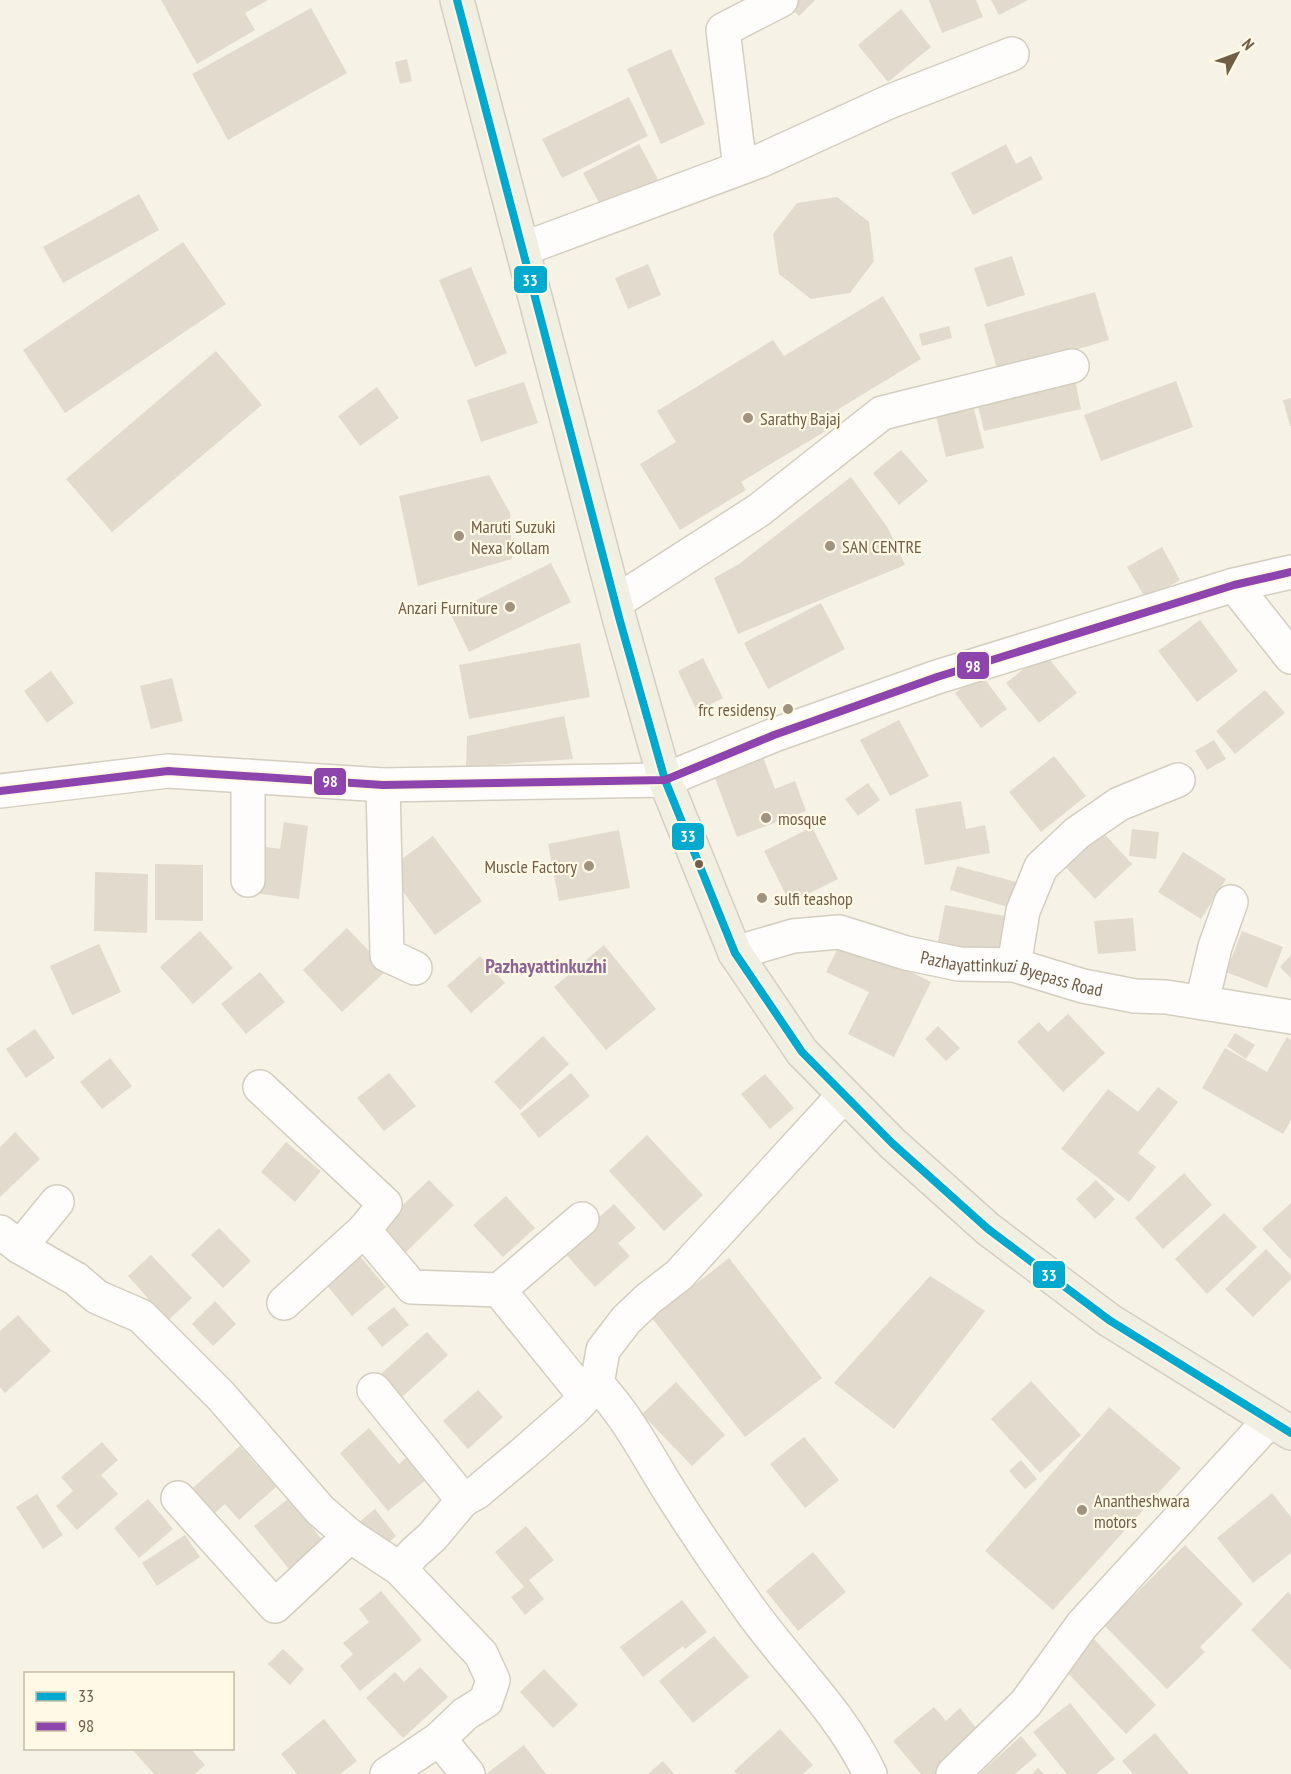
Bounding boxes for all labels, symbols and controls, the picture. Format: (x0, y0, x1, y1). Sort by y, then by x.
north arrow (1207, 24, 1267, 84)
text: N (1238, 34, 1259, 54)
line badge: 33 (513, 265, 548, 294)
text: 33 (522, 270, 538, 290)
place label: Sarathy Bajaj (760, 407, 841, 430)
marker: Sarathy Bajaj (741, 411, 755, 425)
place label: Maruti Suzuki Nexa Kollam (471, 515, 556, 559)
marker: Maruti Suzuki Nexa Kollam (452, 529, 466, 543)
place label: SAN CENTRE (842, 535, 922, 558)
marker: SAN CENTRE (823, 539, 837, 553)
place label: Anzari Furniture (398, 596, 498, 619)
marker: Anzari Furniture (503, 600, 517, 614)
line badge: 98 (956, 651, 990, 680)
text: 98 (965, 656, 981, 676)
place label: frc residensy (698, 698, 776, 721)
marker: frc residensy (781, 702, 795, 716)
line badge: 98 (313, 767, 347, 796)
text: 98 (322, 771, 338, 791)
place label: mosque (778, 807, 827, 830)
marker: mosque (759, 811, 773, 825)
line badge: 33 (671, 822, 705, 851)
text: 33 (680, 826, 696, 846)
place label: Muscle Factory (484, 855, 577, 878)
unlabelled marker (693, 858, 705, 870)
marker: Muscle Factory (582, 859, 596, 873)
place label: sulfi teashop (774, 887, 853, 910)
marker: sulfi teashop (755, 891, 769, 905)
street label: Pazhayattinkuzi Byepass Road (919, 945, 1105, 1001)
district label: Pazhayattinkuzhi (485, 953, 607, 979)
line badge: 33 (1032, 1260, 1066, 1289)
text: 33 (1041, 1265, 1057, 1285)
place label: Anantheshwara motors (1094, 1489, 1190, 1533)
marker: Anantheshwara motors (1075, 1503, 1089, 1517)
legend (24, 1672, 234, 1750)
text: 33 (78, 1684, 94, 1707)
text: 98 (78, 1714, 94, 1737)

